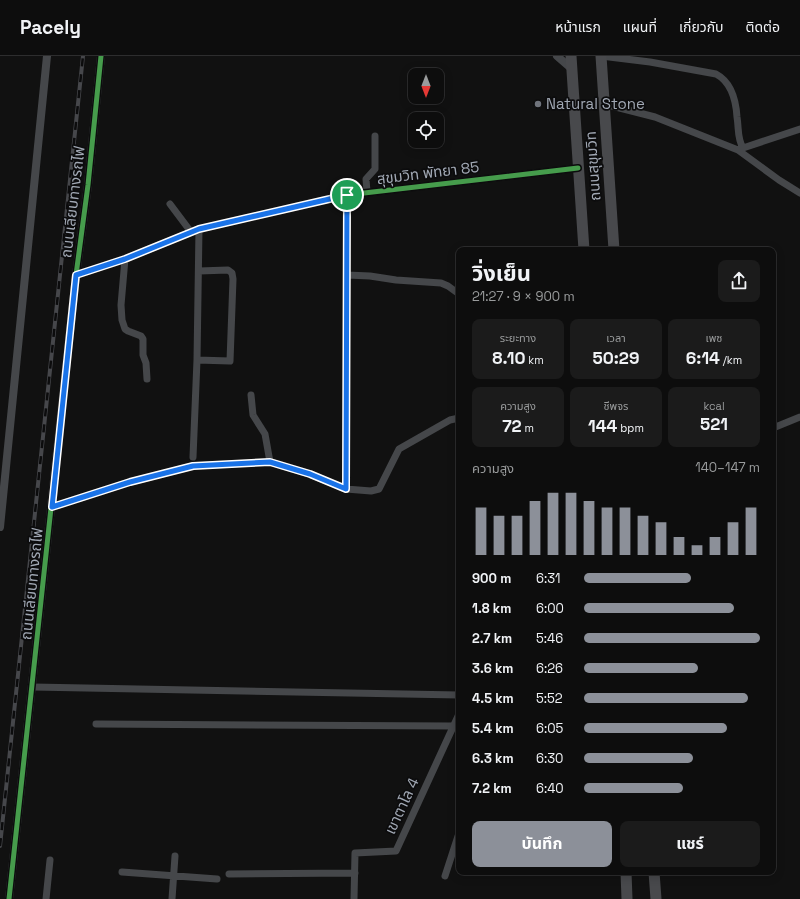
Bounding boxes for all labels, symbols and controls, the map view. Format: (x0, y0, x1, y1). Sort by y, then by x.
text: Pacely (20, 15, 81, 40)
text: หน้าแรก (555, 18, 601, 36)
text: แผนที่ (623, 18, 657, 36)
text: เกี่ยวกับ (679, 18, 724, 36)
text: ติดต่อ (746, 18, 780, 36)
north arrow (408, 68, 444, 104)
map controls (408, 68, 444, 148)
place label: Natural Stone (546, 94, 645, 113)
marker: Natural Stone (533, 99, 543, 109)
button: locate (408, 112, 444, 148)
street label: ถนนสุขุมวิท (581, 130, 604, 202)
street label: ถนนเลียบทางรถไฟ (56, 145, 89, 259)
street label: สุขุมวิท พัทยา 85 (376, 157, 480, 188)
pin (330, 178, 364, 212)
icon: arrive (336, 184, 358, 206)
text: วิ่งเย็น (472, 259, 531, 287)
button: share (718, 260, 760, 302)
text: 21:27 · 9 × 900 m (472, 288, 575, 305)
text: ระยะทาง (500, 331, 536, 345)
text: เวลา (606, 331, 626, 345)
text: เพซ (706, 331, 722, 345)
text: 8.10 (492, 347, 525, 369)
text: 50:29 (593, 347, 639, 369)
text: 6:14 (686, 347, 720, 369)
text: km (525, 353, 544, 367)
text: /km (720, 353, 742, 367)
text: ความสูง (500, 399, 536, 413)
text: ชีพจร (604, 399, 628, 413)
text: kcal (703, 399, 725, 413)
text: 521 (700, 413, 728, 435)
text: 72 (502, 415, 522, 437)
text: 144 (588, 415, 617, 437)
text: m (522, 421, 534, 435)
text: bpm (617, 421, 644, 435)
text: 140–147 m (695, 459, 760, 476)
text: ความสูง (472, 460, 514, 477)
street label: ถนนเลียบทางรถไฟ (16, 527, 47, 641)
text: 900 m (472, 570, 511, 587)
text: 6:31 (536, 570, 560, 587)
text: 1.8 km (472, 600, 511, 617)
text: 6:00 (536, 600, 564, 617)
text: 2.7 km (472, 630, 512, 647)
text: 5:46 (536, 630, 563, 647)
text: 3.6 km (472, 660, 513, 677)
text: 6:26 (536, 660, 563, 677)
text: 4.5 km (472, 690, 514, 707)
text: 5:52 (536, 690, 563, 707)
text: 5.4 km (472, 720, 514, 737)
text: 6:05 (536, 720, 563, 737)
text: 6.3 km (472, 750, 514, 767)
text: 6:30 (536, 750, 563, 767)
street label: เขาตาโล 4 (380, 774, 423, 837)
text: 7.2 km (472, 780, 512, 797)
text: 6:40 (536, 780, 564, 797)
button: บันทึก (472, 821, 612, 867)
button: แชร์ (620, 821, 760, 867)

